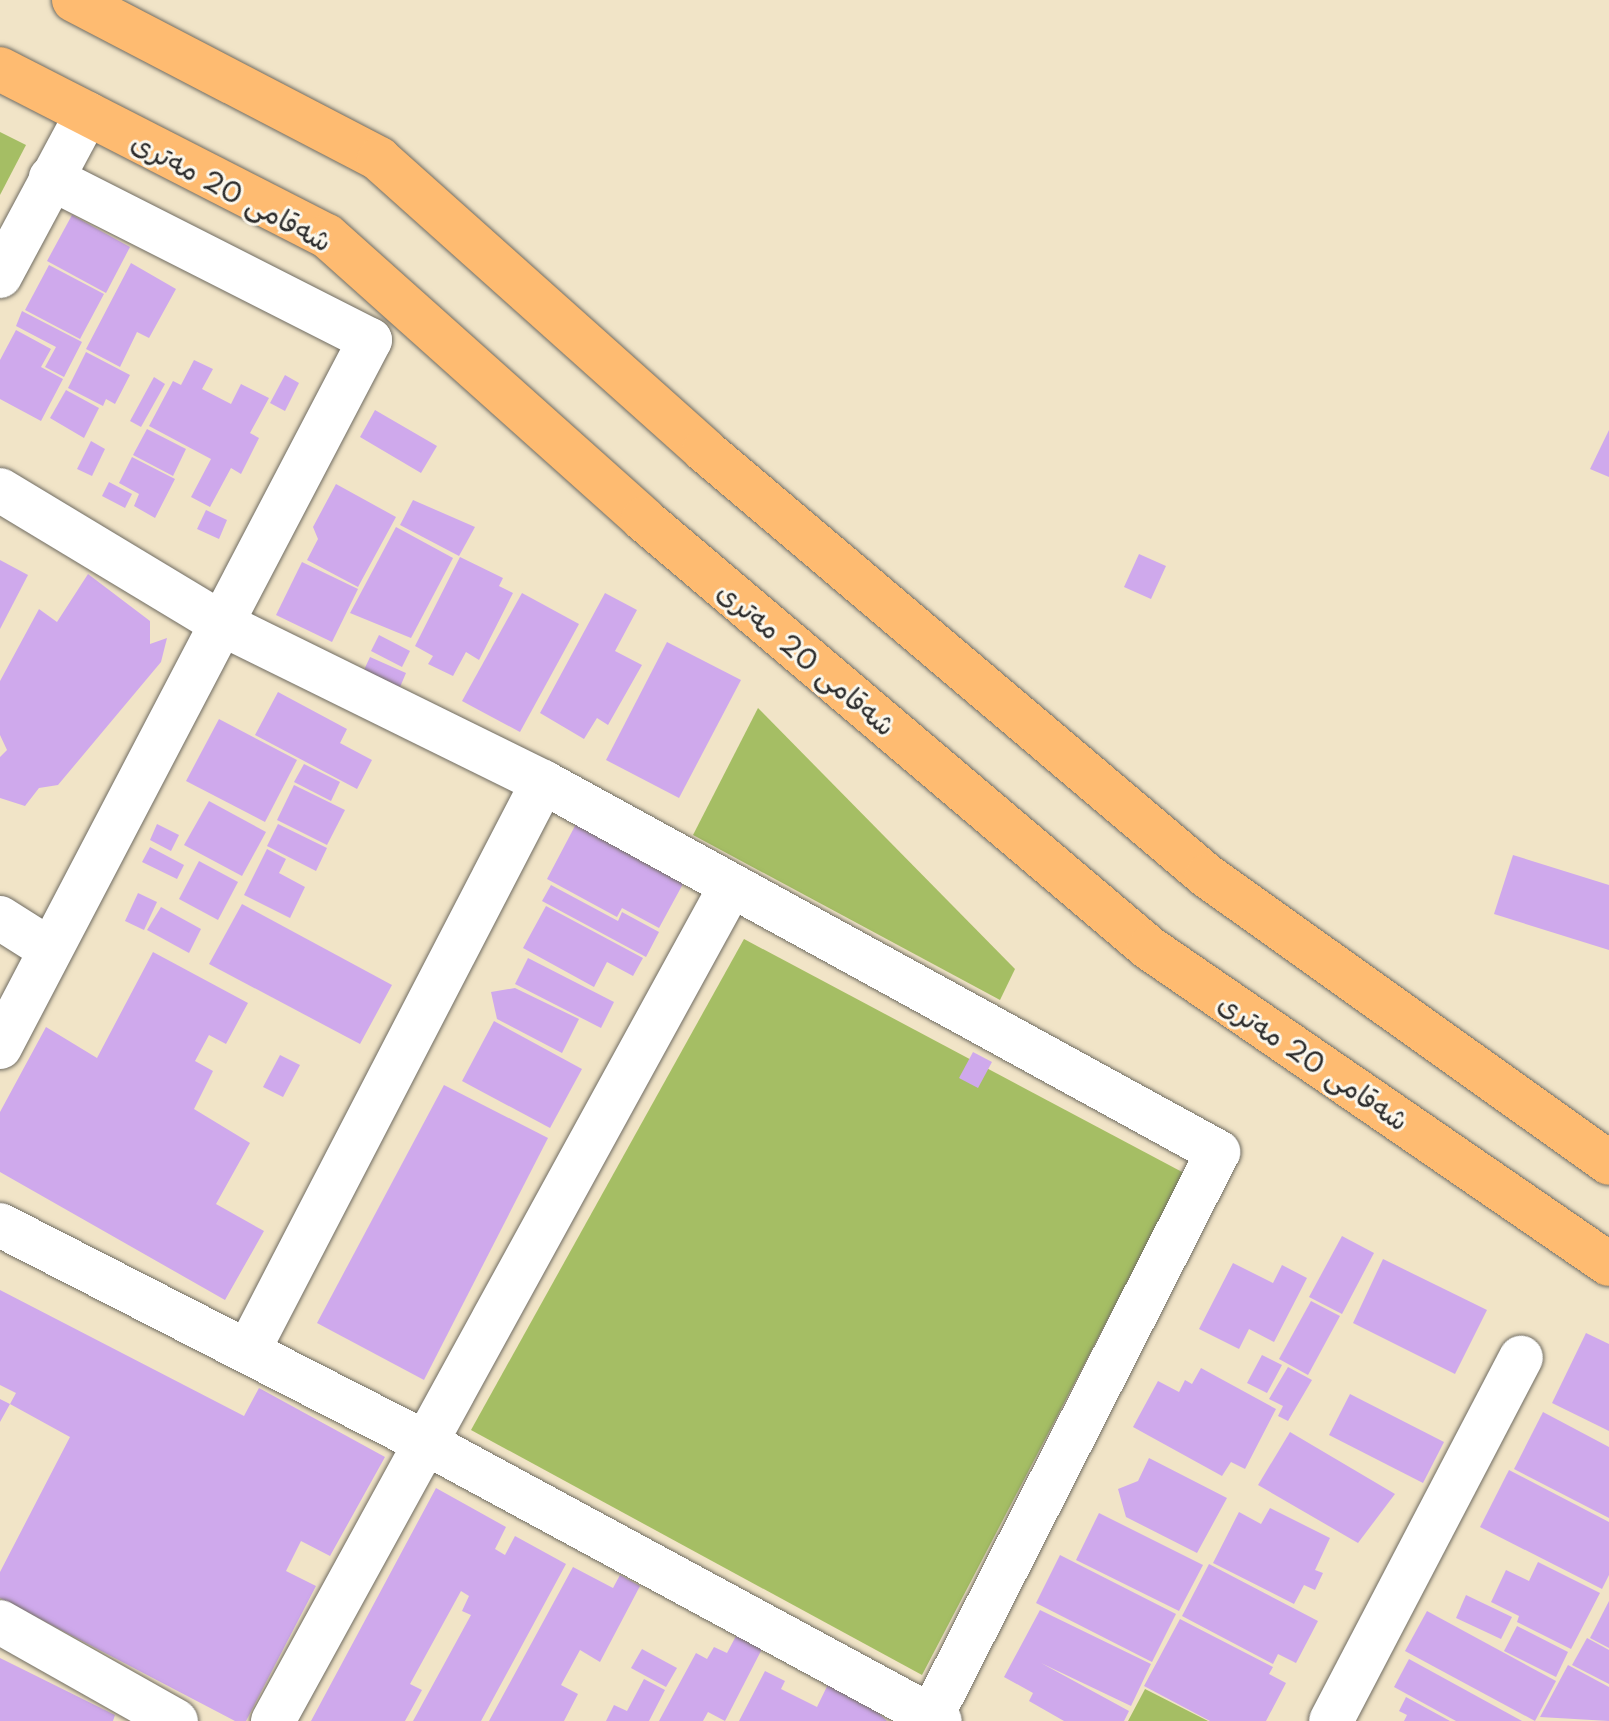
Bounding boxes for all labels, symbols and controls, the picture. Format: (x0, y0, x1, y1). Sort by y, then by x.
street label: شەقامی 20 مەتری (126, 124, 338, 258)
street label: شەقامی 20 مەتری (711, 574, 903, 742)
street label: شەقامی 20 مەتری (1213, 985, 1415, 1137)

